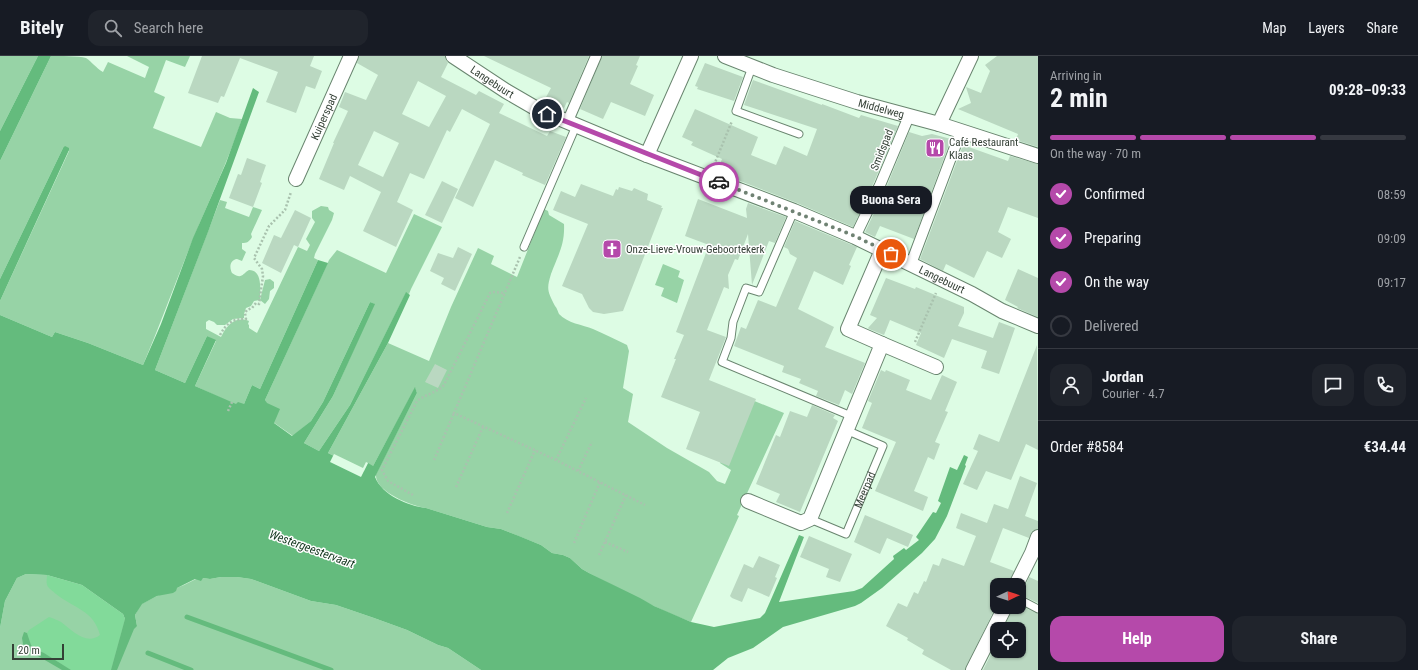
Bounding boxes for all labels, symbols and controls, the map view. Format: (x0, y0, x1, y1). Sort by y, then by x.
search box (88, 10, 368, 46)
text: Bitely (20, 16, 64, 39)
icon: search (102, 17, 124, 39)
text: Search here (134, 19, 203, 37)
text: Map (1262, 20, 1286, 36)
text: Layers (1308, 20, 1345, 36)
text: Share (1367, 20, 1398, 36)
street label: Langebuurt (468, 63, 516, 101)
text: Arriving in (1050, 68, 1102, 83)
text: 09:28–09:33 (1329, 81, 1406, 99)
text: 2 min (1050, 83, 1108, 113)
street label: Kuiperspad (308, 92, 340, 142)
street label: Middelweg (857, 96, 906, 121)
pin (530, 97, 564, 131)
icon: home (536, 103, 558, 125)
street label: Smidspad (868, 128, 896, 172)
place label: Café Restaurant Klaas (949, 136, 1018, 162)
restaurant icon: Café Restaurant Klaas (924, 137, 946, 159)
text: On the way · 70 m (1050, 146, 1141, 161)
courier (699, 162, 739, 202)
icon: car (708, 171, 730, 193)
icon: check (1050, 183, 1072, 205)
text: Confirmed (1084, 185, 1145, 203)
callout: Buona Sera (850, 186, 932, 214)
text: 08:59 (1377, 187, 1406, 202)
text: Buona Sera (861, 192, 921, 207)
icon: check (1050, 227, 1072, 249)
text: Preparing (1084, 229, 1141, 247)
text: 09:09 (1377, 231, 1406, 246)
pin (874, 237, 908, 271)
church icon: Onze-Lieve-Vrouw-Geboortekerk (601, 238, 623, 260)
place label: Onze-Lieve-Vrouw-Geboortekerk (626, 243, 764, 256)
icon: bag (880, 243, 902, 265)
street label: Langebuurt (917, 263, 967, 296)
icon: check (1050, 271, 1072, 293)
text: On the way (1084, 273, 1149, 291)
text: 09:17 (1377, 275, 1406, 290)
text: Delivered (1084, 317, 1139, 335)
button: person (1050, 364, 1092, 406)
button: chat (1312, 364, 1354, 406)
button: phone (1364, 364, 1406, 406)
text: Jordan (1102, 368, 1144, 386)
text: Courier · 4.7 (1102, 386, 1165, 401)
text: Order #8584 (1050, 438, 1124, 456)
text: €34.44 (1364, 438, 1406, 456)
street label: Meerpad (851, 470, 878, 510)
water label: Westergeestervaart (267, 527, 357, 571)
north arrow (990, 578, 1026, 614)
map controls (990, 578, 1026, 658)
button: Help (1050, 616, 1224, 662)
button: Share (1232, 616, 1406, 662)
button: locate (990, 622, 1026, 658)
scale bar (12, 642, 64, 661)
text: 20 m (18, 644, 40, 657)

